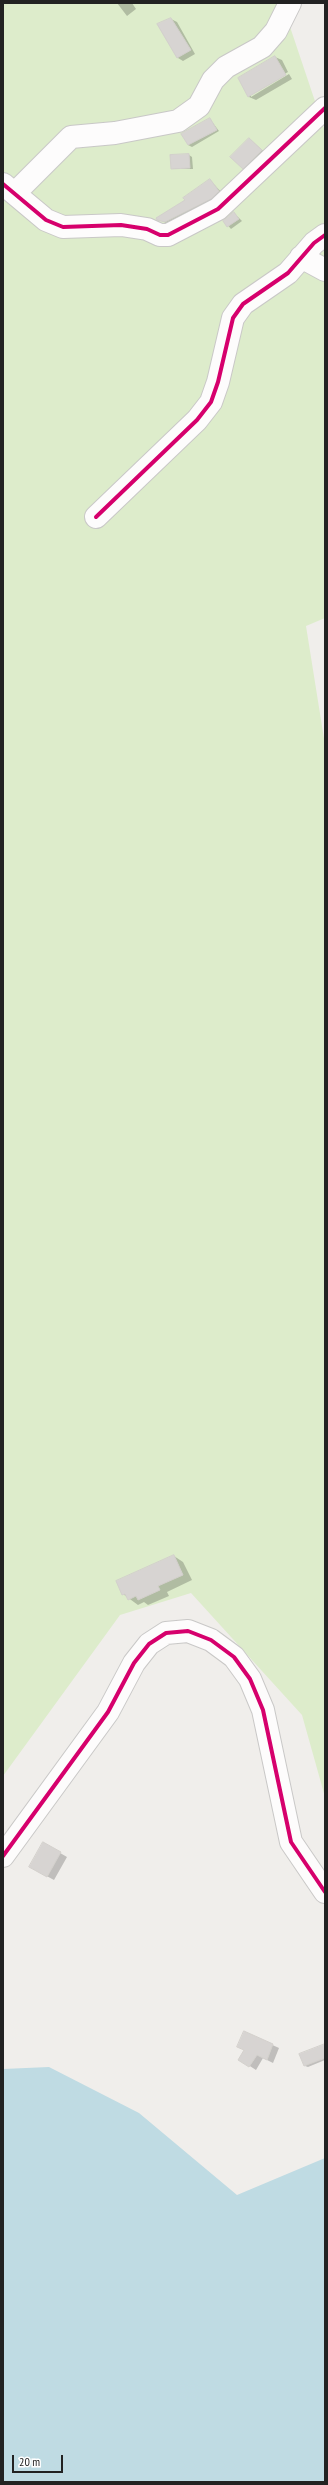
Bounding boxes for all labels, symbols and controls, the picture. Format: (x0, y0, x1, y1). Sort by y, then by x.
scale bar (14, 2447, 65, 2473)
text: 20 m (19, 2454, 40, 2469)

